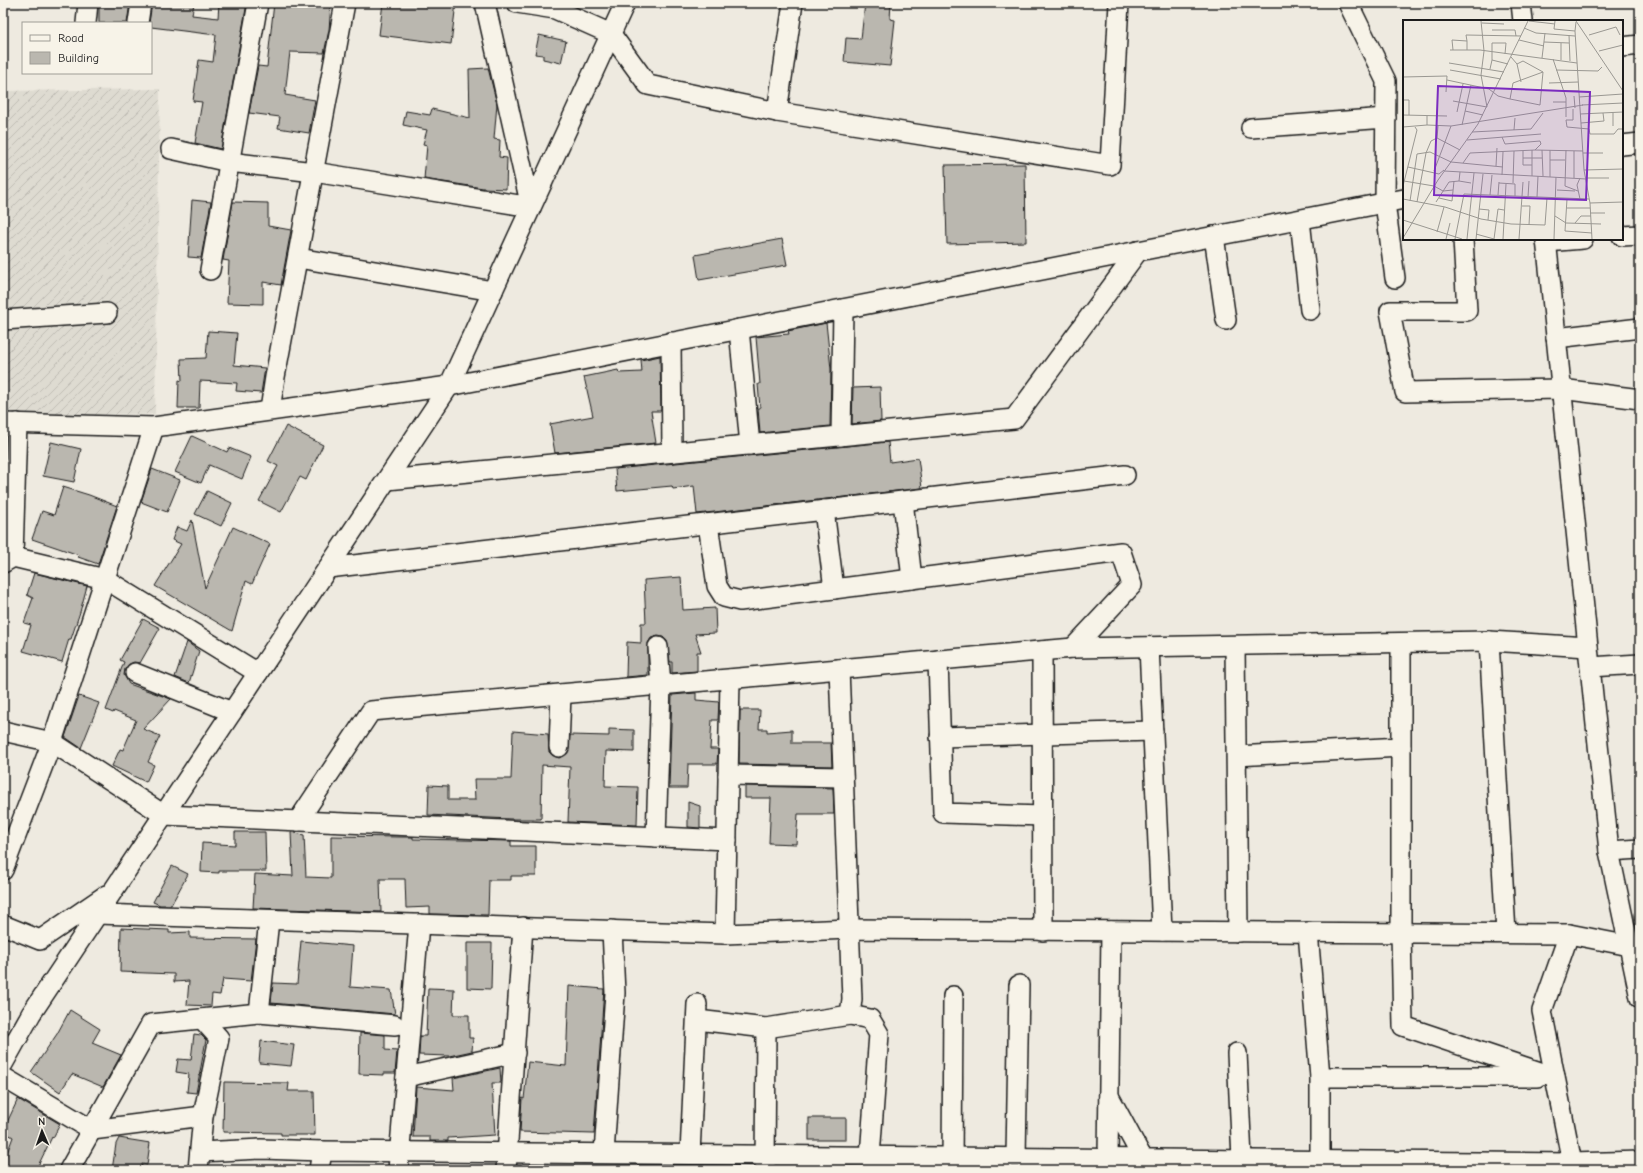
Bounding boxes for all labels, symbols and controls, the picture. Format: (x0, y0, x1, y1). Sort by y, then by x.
inset map (1403, 20, 1623, 240)
legend (22, 22, 152, 74)
text: Road (58, 31, 84, 45)
text: Building (58, 51, 99, 65)
north arrow (22, 1111, 62, 1151)
text: N (38, 1115, 45, 1128)

